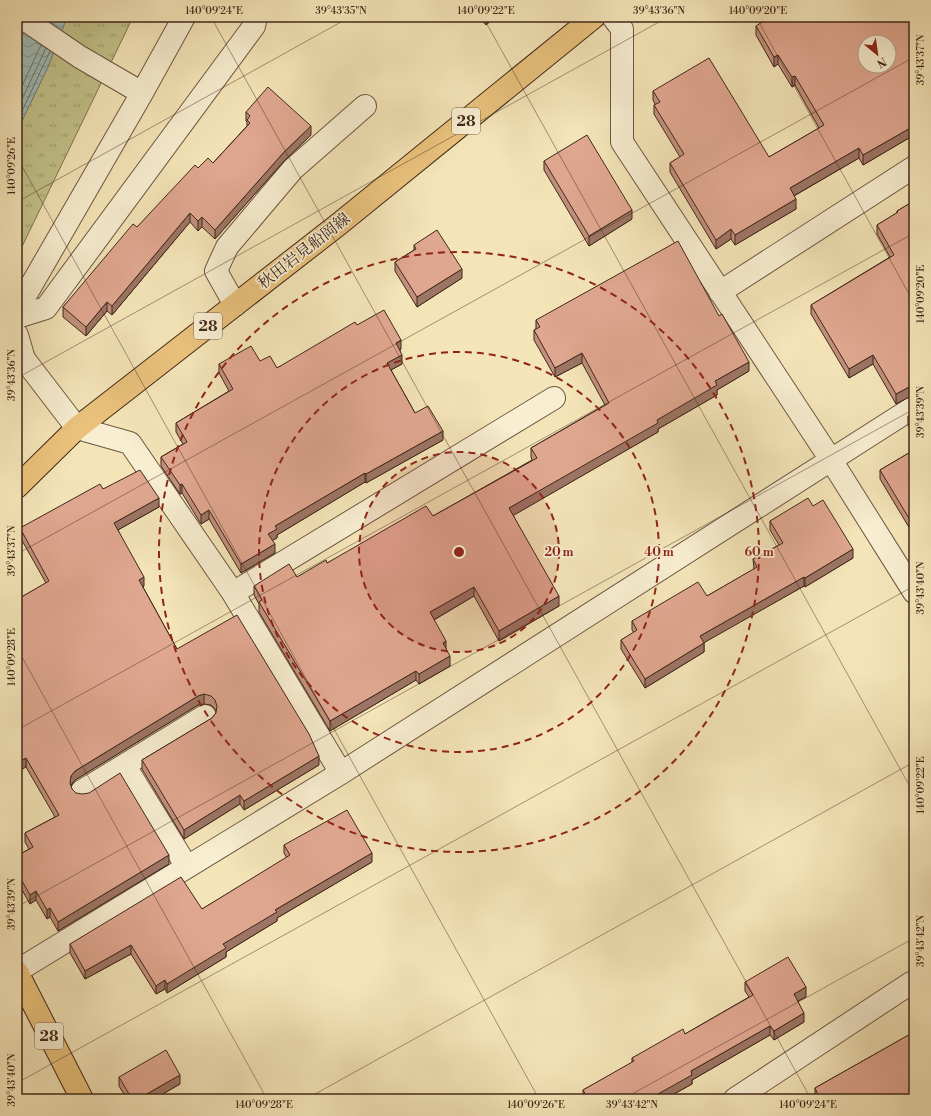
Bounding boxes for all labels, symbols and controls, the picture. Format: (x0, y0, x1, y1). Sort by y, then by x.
text: 140°09'24"E (185, 5, 243, 17)
text: 39°43'35"N (315, 5, 367, 17)
text: 140°09'22"E (457, 5, 515, 17)
text: 39°43'36"N (633, 5, 686, 17)
text: 140°09'20"E (729, 5, 787, 17)
north arrow (857, 34, 897, 74)
text: 39°43'37"N (915, 34, 927, 85)
text: N (874, 54, 889, 70)
road number: 28 (452, 108, 480, 134)
text: 140°09'26"E (6, 137, 18, 195)
street label: 秋田岩見船岡線 (254, 209, 354, 293)
text: 140°09'20"E (915, 265, 927, 323)
road number: 28 (194, 313, 222, 339)
text: 39°43'36"N (6, 348, 18, 401)
text: 39°43'39"N (915, 385, 927, 438)
text: 39°43'37"N (6, 525, 18, 576)
centre of rings (452, 545, 466, 559)
text: 20 m (544, 545, 574, 560)
text: 40 m (644, 545, 674, 560)
text: 60 m (744, 545, 774, 560)
text: 39°43'40"N (915, 561, 927, 614)
text: 140°09'28"E (6, 628, 18, 686)
text: 140°09'22"E (915, 756, 927, 814)
text: 39°43'39"N (6, 877, 18, 930)
text: 39°43'42"N (915, 914, 927, 967)
road number: 28 (35, 1023, 63, 1049)
text: 39°43'40"N (6, 1053, 18, 1106)
text: 140°09'28"E (235, 1099, 293, 1111)
text: 140°09'26"E (507, 1099, 565, 1111)
text: 39°43'42"N (606, 1099, 659, 1111)
text: 140°09'24"E (779, 1099, 837, 1111)

